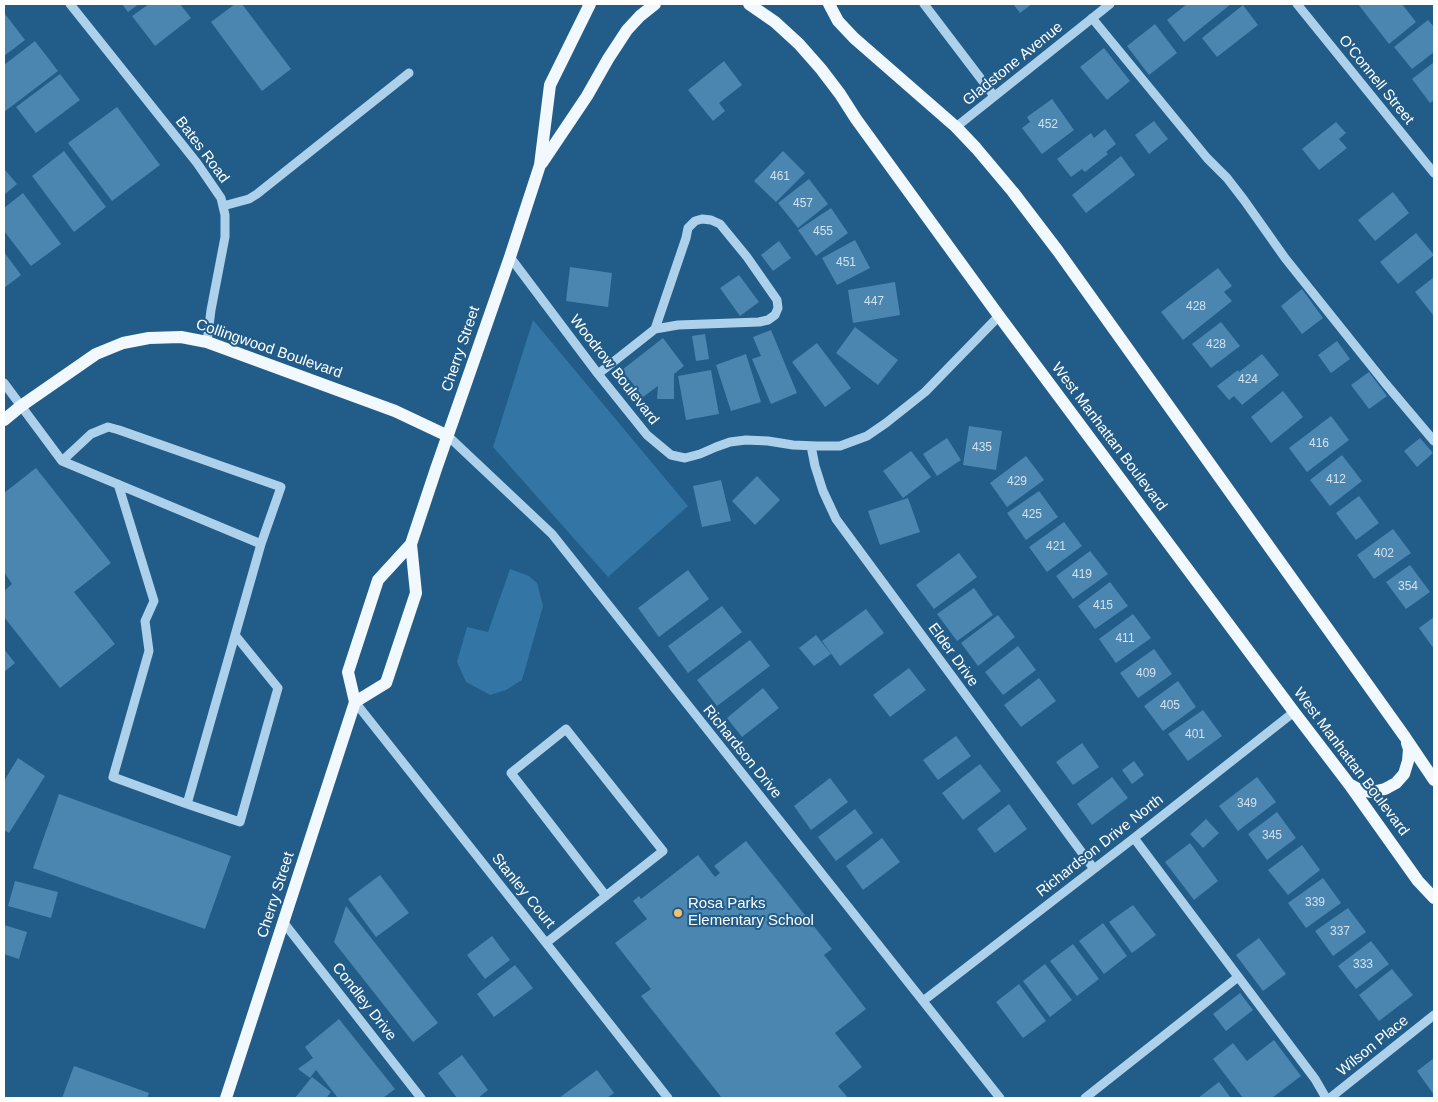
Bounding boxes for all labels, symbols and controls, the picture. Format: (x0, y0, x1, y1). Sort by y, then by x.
street label: Gladstone Avenue (959, 18, 1067, 110)
street label: O'Connell Street (1335, 32, 1417, 128)
street label: Bates Road (171, 113, 233, 187)
house number: 452 (1038, 118, 1058, 132)
house number: 461 (770, 170, 790, 184)
house number: 457 (793, 197, 813, 211)
house number: 455 (813, 225, 833, 239)
house number: 451 (836, 256, 856, 270)
house number: 447 (864, 295, 884, 309)
house number: 428 (1186, 300, 1206, 314)
street label: Cherry Street (438, 304, 484, 394)
street label: Woodrow Boulevard (565, 311, 663, 429)
street label: Collingwood Boulevard (194, 316, 344, 382)
house number: 428 (1206, 338, 1226, 352)
street label: West Manhattan Boulevard (1047, 359, 1171, 515)
house number: 424 (1238, 373, 1258, 387)
house number: 416 (1309, 437, 1329, 451)
house number: 435 (972, 441, 992, 455)
house number: 412 (1326, 473, 1346, 487)
house number: 429 (1007, 475, 1027, 489)
house number: 425 (1022, 508, 1042, 522)
house number: 421 (1046, 540, 1066, 554)
house number: 402 (1374, 547, 1394, 561)
house number: 419 (1072, 568, 1092, 582)
house number: 354 (1398, 580, 1418, 594)
house number: 415 (1093, 599, 1113, 613)
street label: Elder Drive (924, 620, 982, 690)
house number: 411 (1115, 632, 1135, 646)
house number: 409 (1136, 667, 1156, 681)
street label: West Manhattan Boulevard (1289, 684, 1413, 840)
house number: 405 (1160, 699, 1180, 713)
street label: Richardson Drive (699, 702, 785, 802)
house number: 401 (1185, 728, 1205, 742)
street label: Richardson Drive North (1033, 791, 1167, 901)
house number: 349 (1237, 797, 1257, 811)
house number: 345 (1262, 829, 1282, 843)
street label: Cherry Street (254, 850, 298, 940)
street label: Stanley Court (487, 850, 559, 932)
place label: Rosa Parks Elementary School (688, 895, 814, 930)
house number: 339 (1305, 896, 1325, 910)
marker: Rosa Parks Elementary School (672, 907, 684, 919)
house number: 337 (1330, 925, 1350, 939)
house number: 333 (1353, 958, 1373, 972)
street label: Condley Drive (328, 959, 400, 1045)
street label: Wilson Place (1334, 1012, 1412, 1080)

